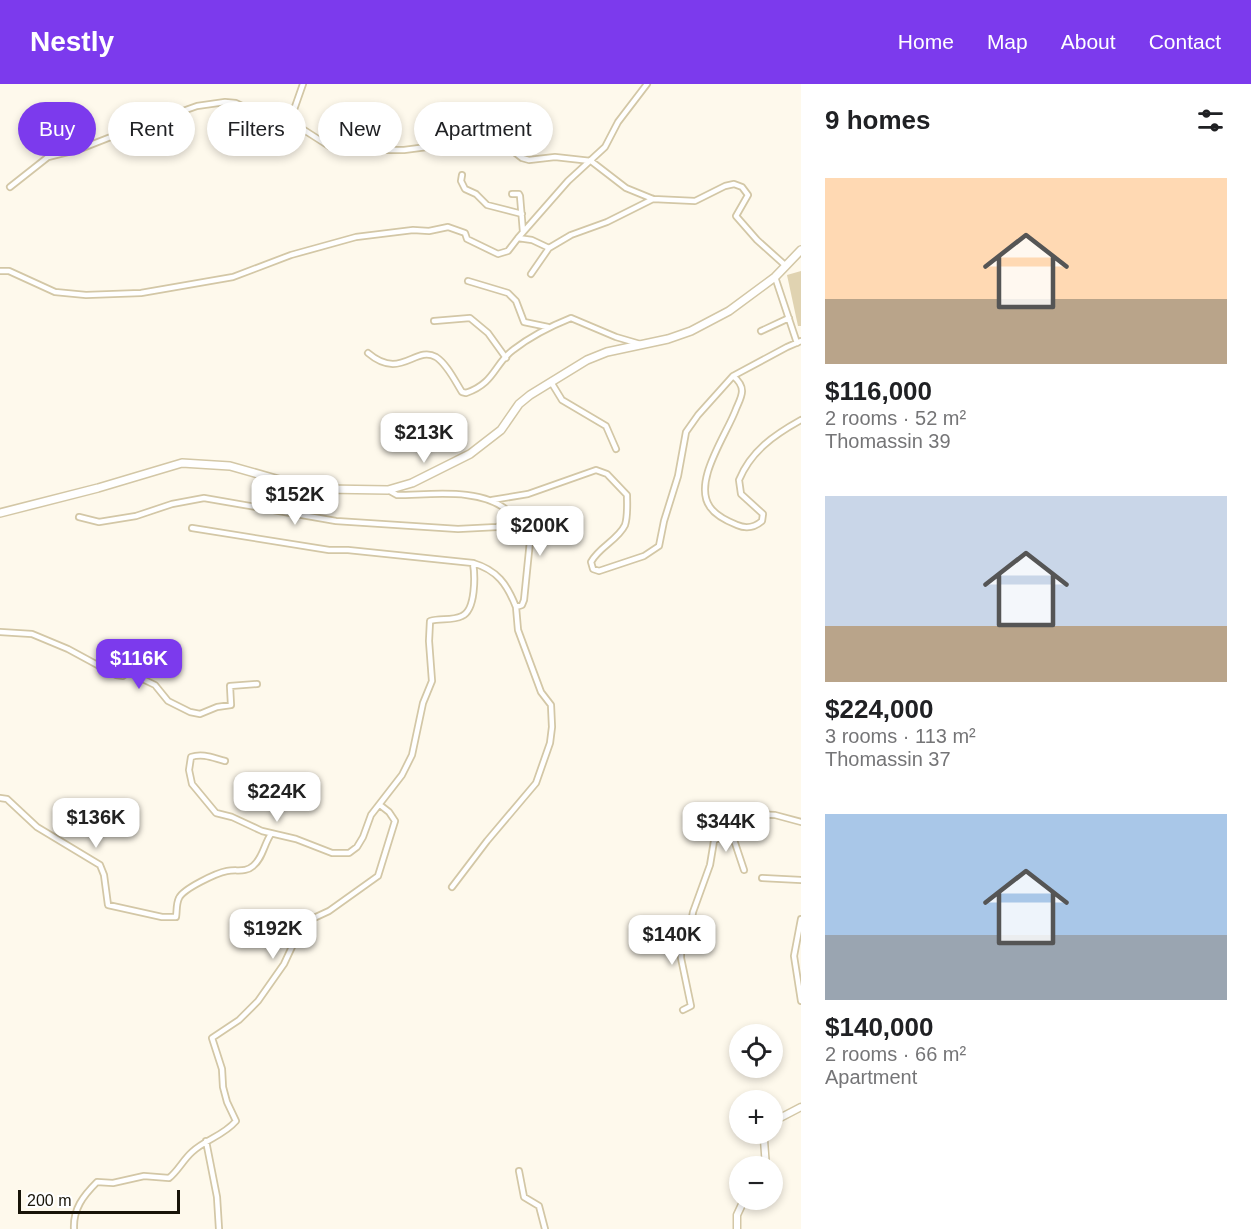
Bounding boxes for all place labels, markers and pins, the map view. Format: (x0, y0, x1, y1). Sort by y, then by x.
pin: $213K (382, 413, 466, 464)
pin: $152K (253, 475, 337, 526)
pin: $200K (498, 506, 582, 557)
pin: $116K (97, 639, 181, 690)
pin: $224K (235, 772, 319, 823)
pin: $136K (54, 798, 138, 849)
pin: $344K (684, 802, 768, 853)
pin: $192K (231, 909, 315, 960)
pin: $140K (630, 915, 714, 966)

